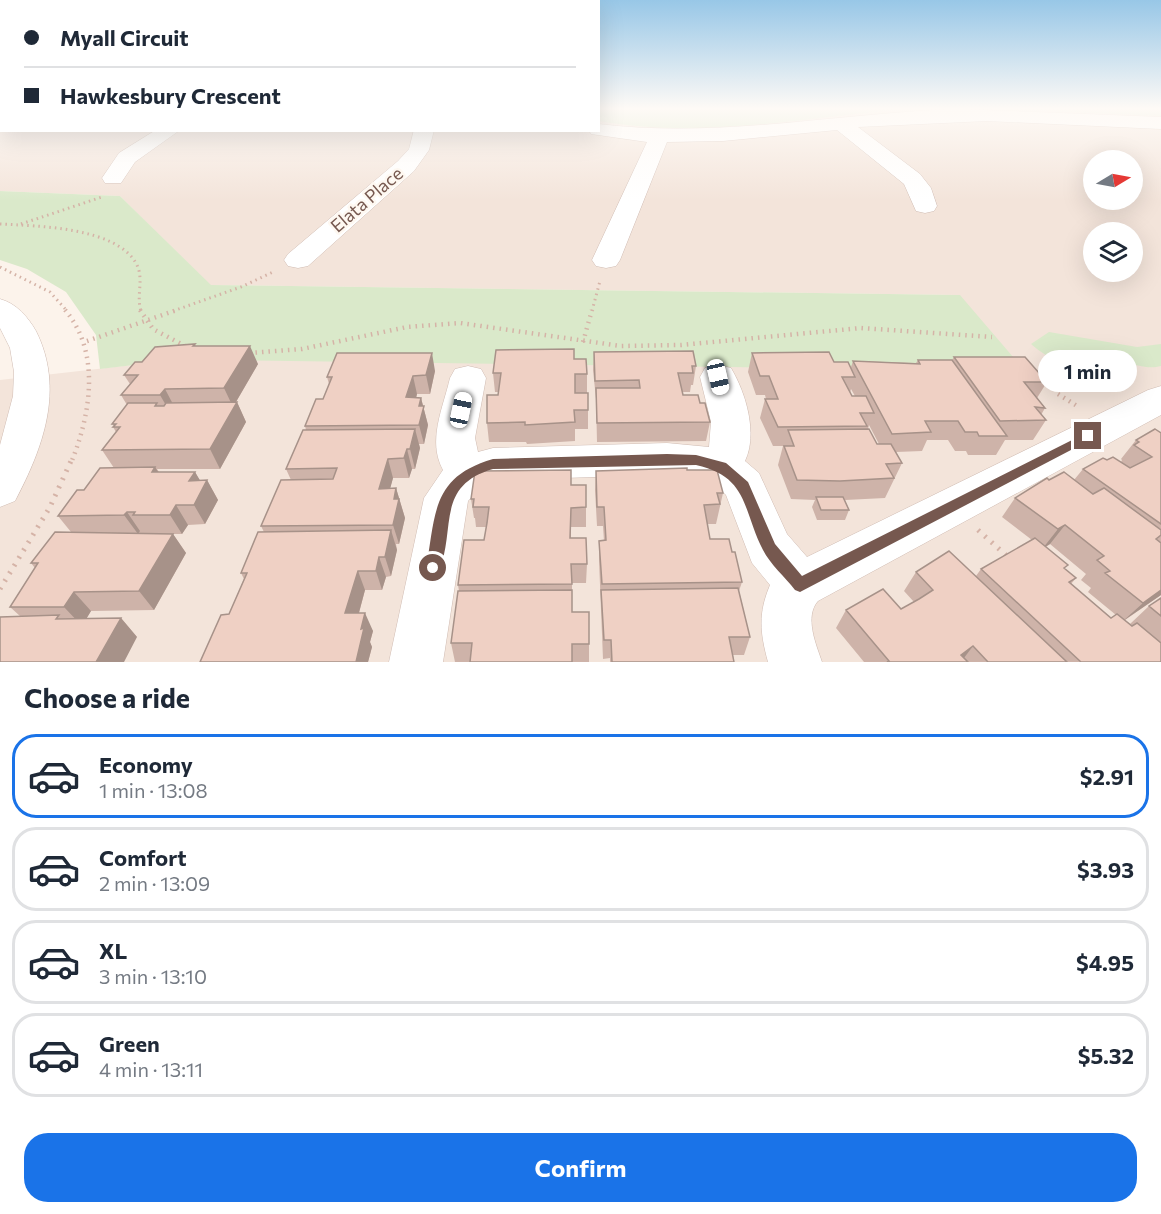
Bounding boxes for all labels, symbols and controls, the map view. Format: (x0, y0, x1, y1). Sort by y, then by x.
text: Myall Circuit (60, 24, 189, 51)
text: Hawkesbury Crescent (60, 82, 281, 109)
north arrow (1083, 150, 1143, 210)
map controls (1083, 150, 1143, 282)
street label: Elata Place (326, 162, 407, 237)
button: layers (1083, 222, 1143, 282)
callout: 1 min (1038, 349, 1138, 391)
car (705, 357, 731, 397)
text: 1 min (1064, 359, 1111, 383)
car (448, 391, 474, 429)
route end (1074, 422, 1101, 449)
route start (419, 554, 446, 581)
text: Choose a ride (24, 681, 190, 714)
icon: car (27, 749, 81, 803)
text: Economy (99, 751, 193, 778)
text: $2.91 (1080, 763, 1134, 790)
text: 1 min · 13:08 (99, 778, 208, 802)
icon: car (27, 842, 81, 896)
text: Comfort (99, 844, 187, 871)
text: $3.93 (1077, 856, 1134, 883)
text: 2 min · 13:09 (99, 871, 210, 895)
icon: car (27, 935, 81, 989)
text: XL (99, 937, 127, 964)
text: $4.95 (1076, 949, 1134, 976)
text: 3 min · 13:10 (99, 964, 207, 988)
icon: car (27, 1028, 81, 1082)
text: Green (99, 1030, 160, 1057)
text: $5.32 (1078, 1042, 1134, 1069)
text: 4 min · 13:11 (99, 1057, 203, 1081)
button: Confirm (24, 1133, 1137, 1202)

